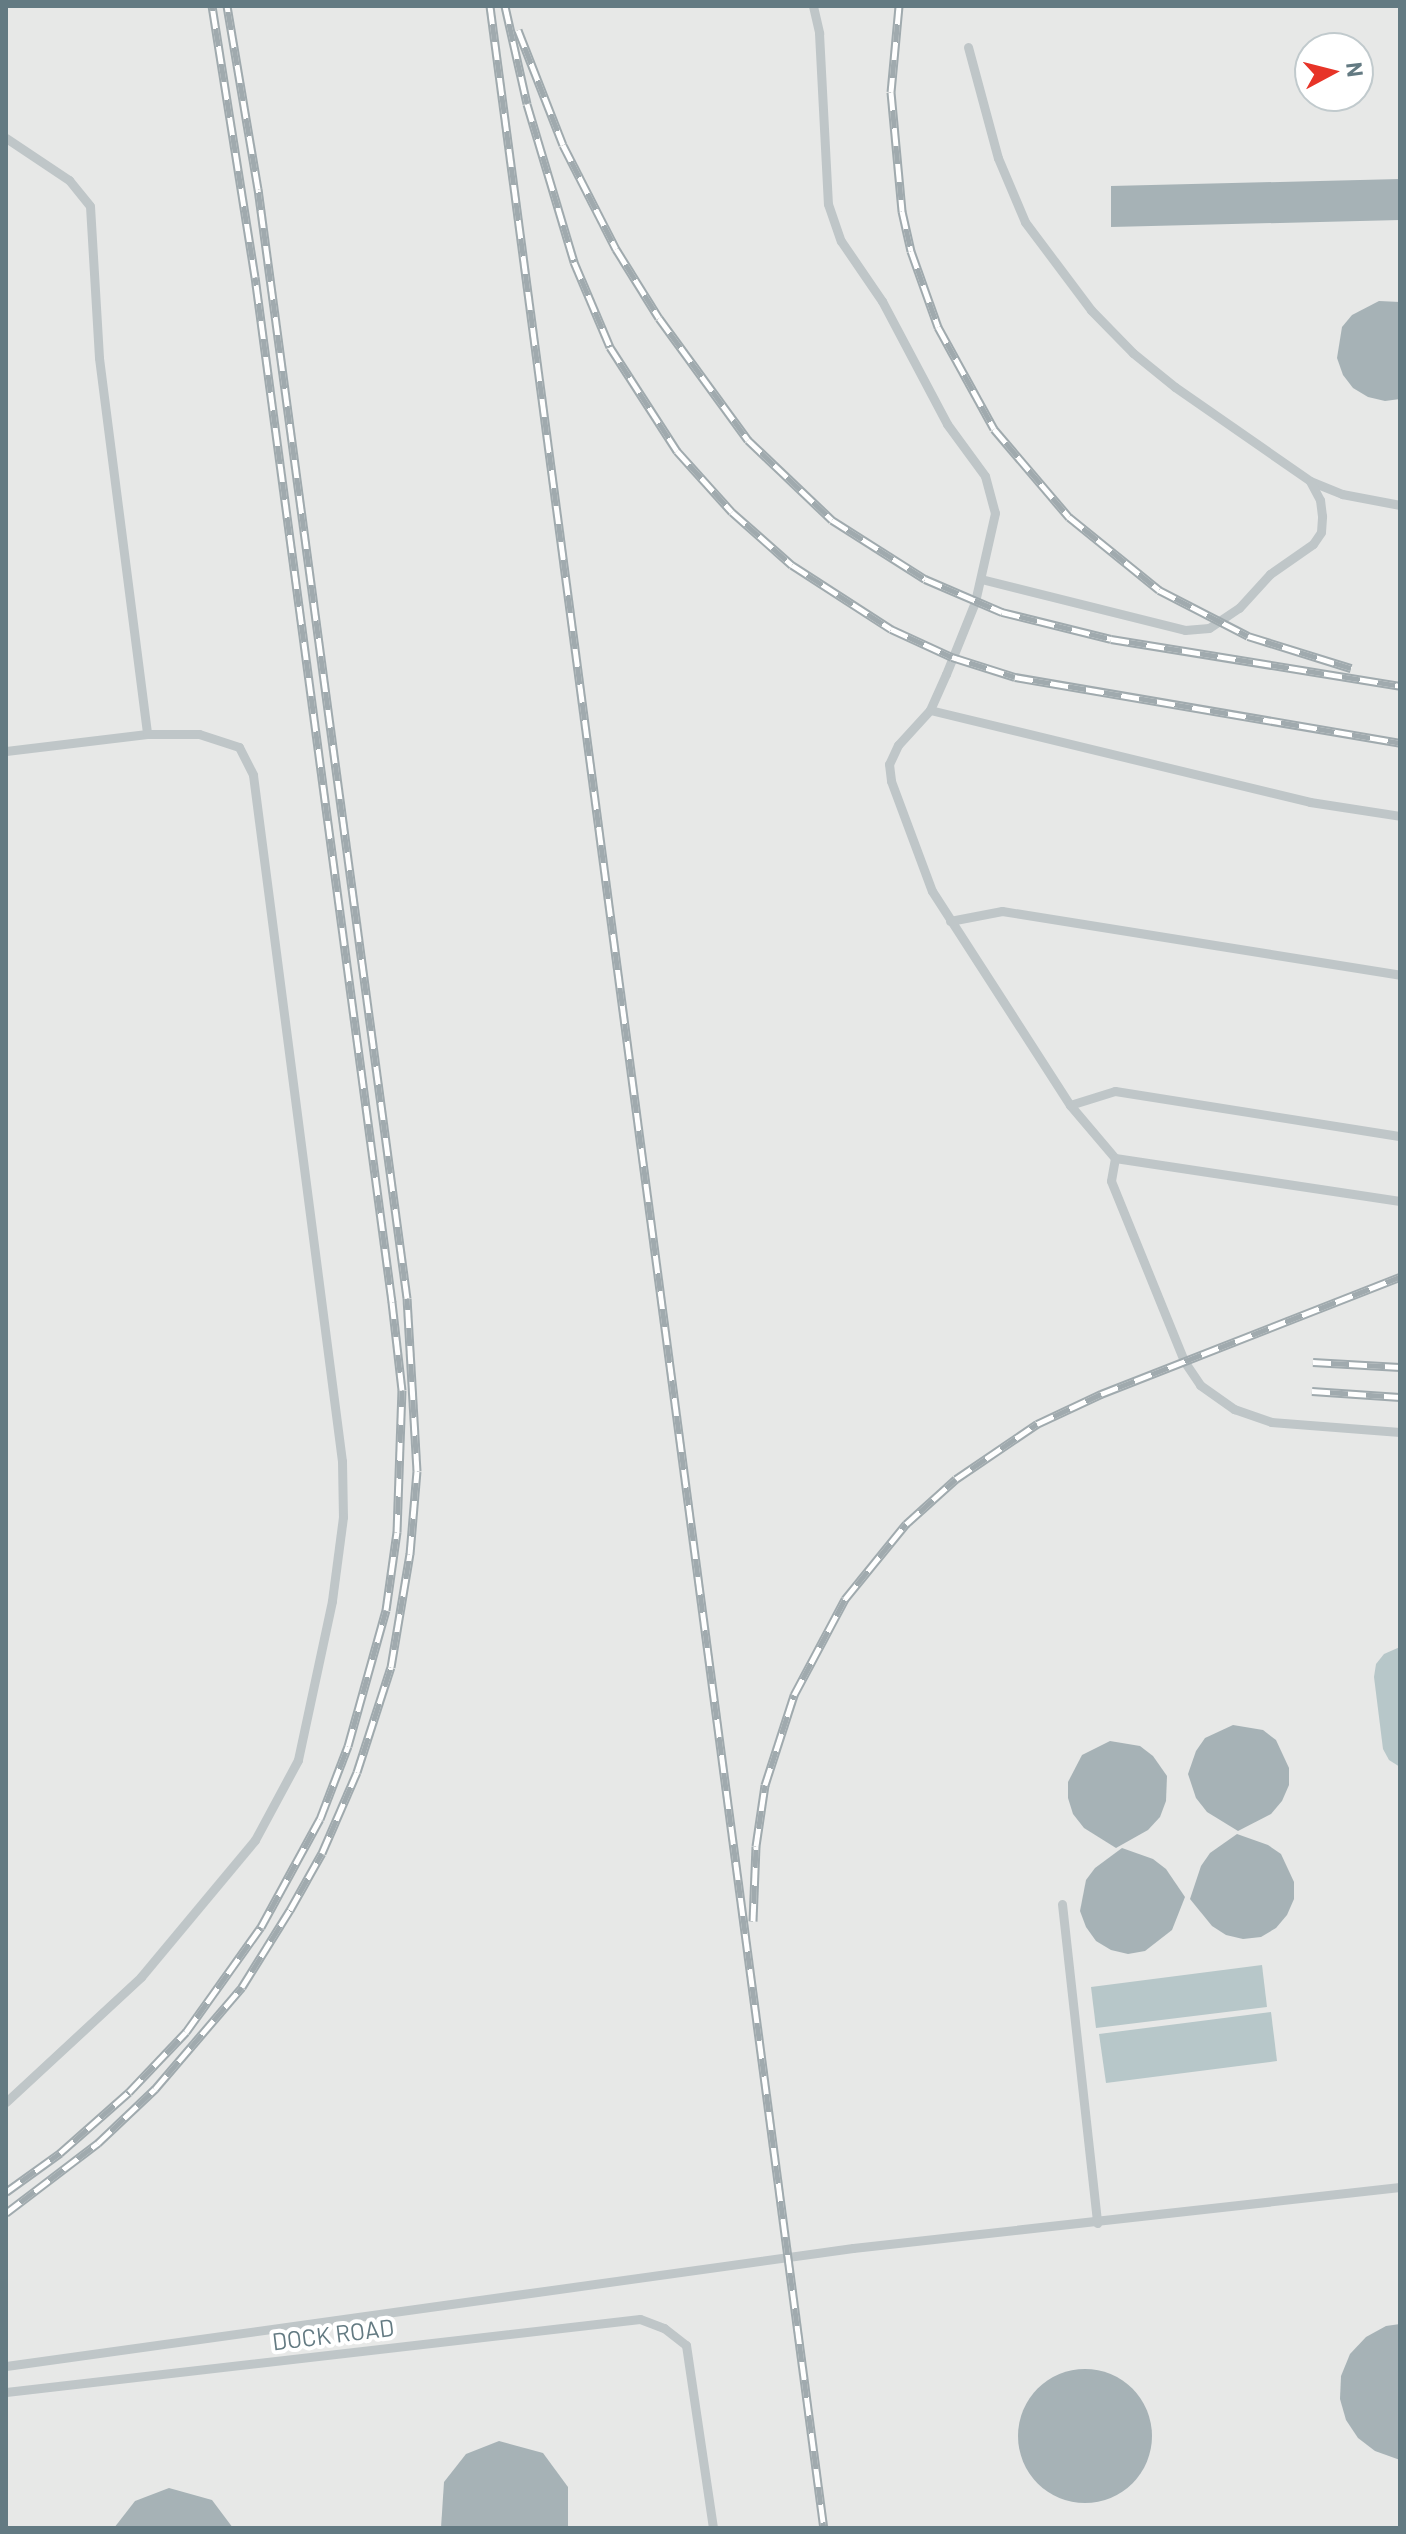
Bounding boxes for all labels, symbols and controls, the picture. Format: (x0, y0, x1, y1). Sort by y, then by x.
north arrow (1294, 32, 1374, 112)
text: N (1342, 60, 1370, 78)
street label: DOCK ROAD (270, 2312, 396, 2356)

